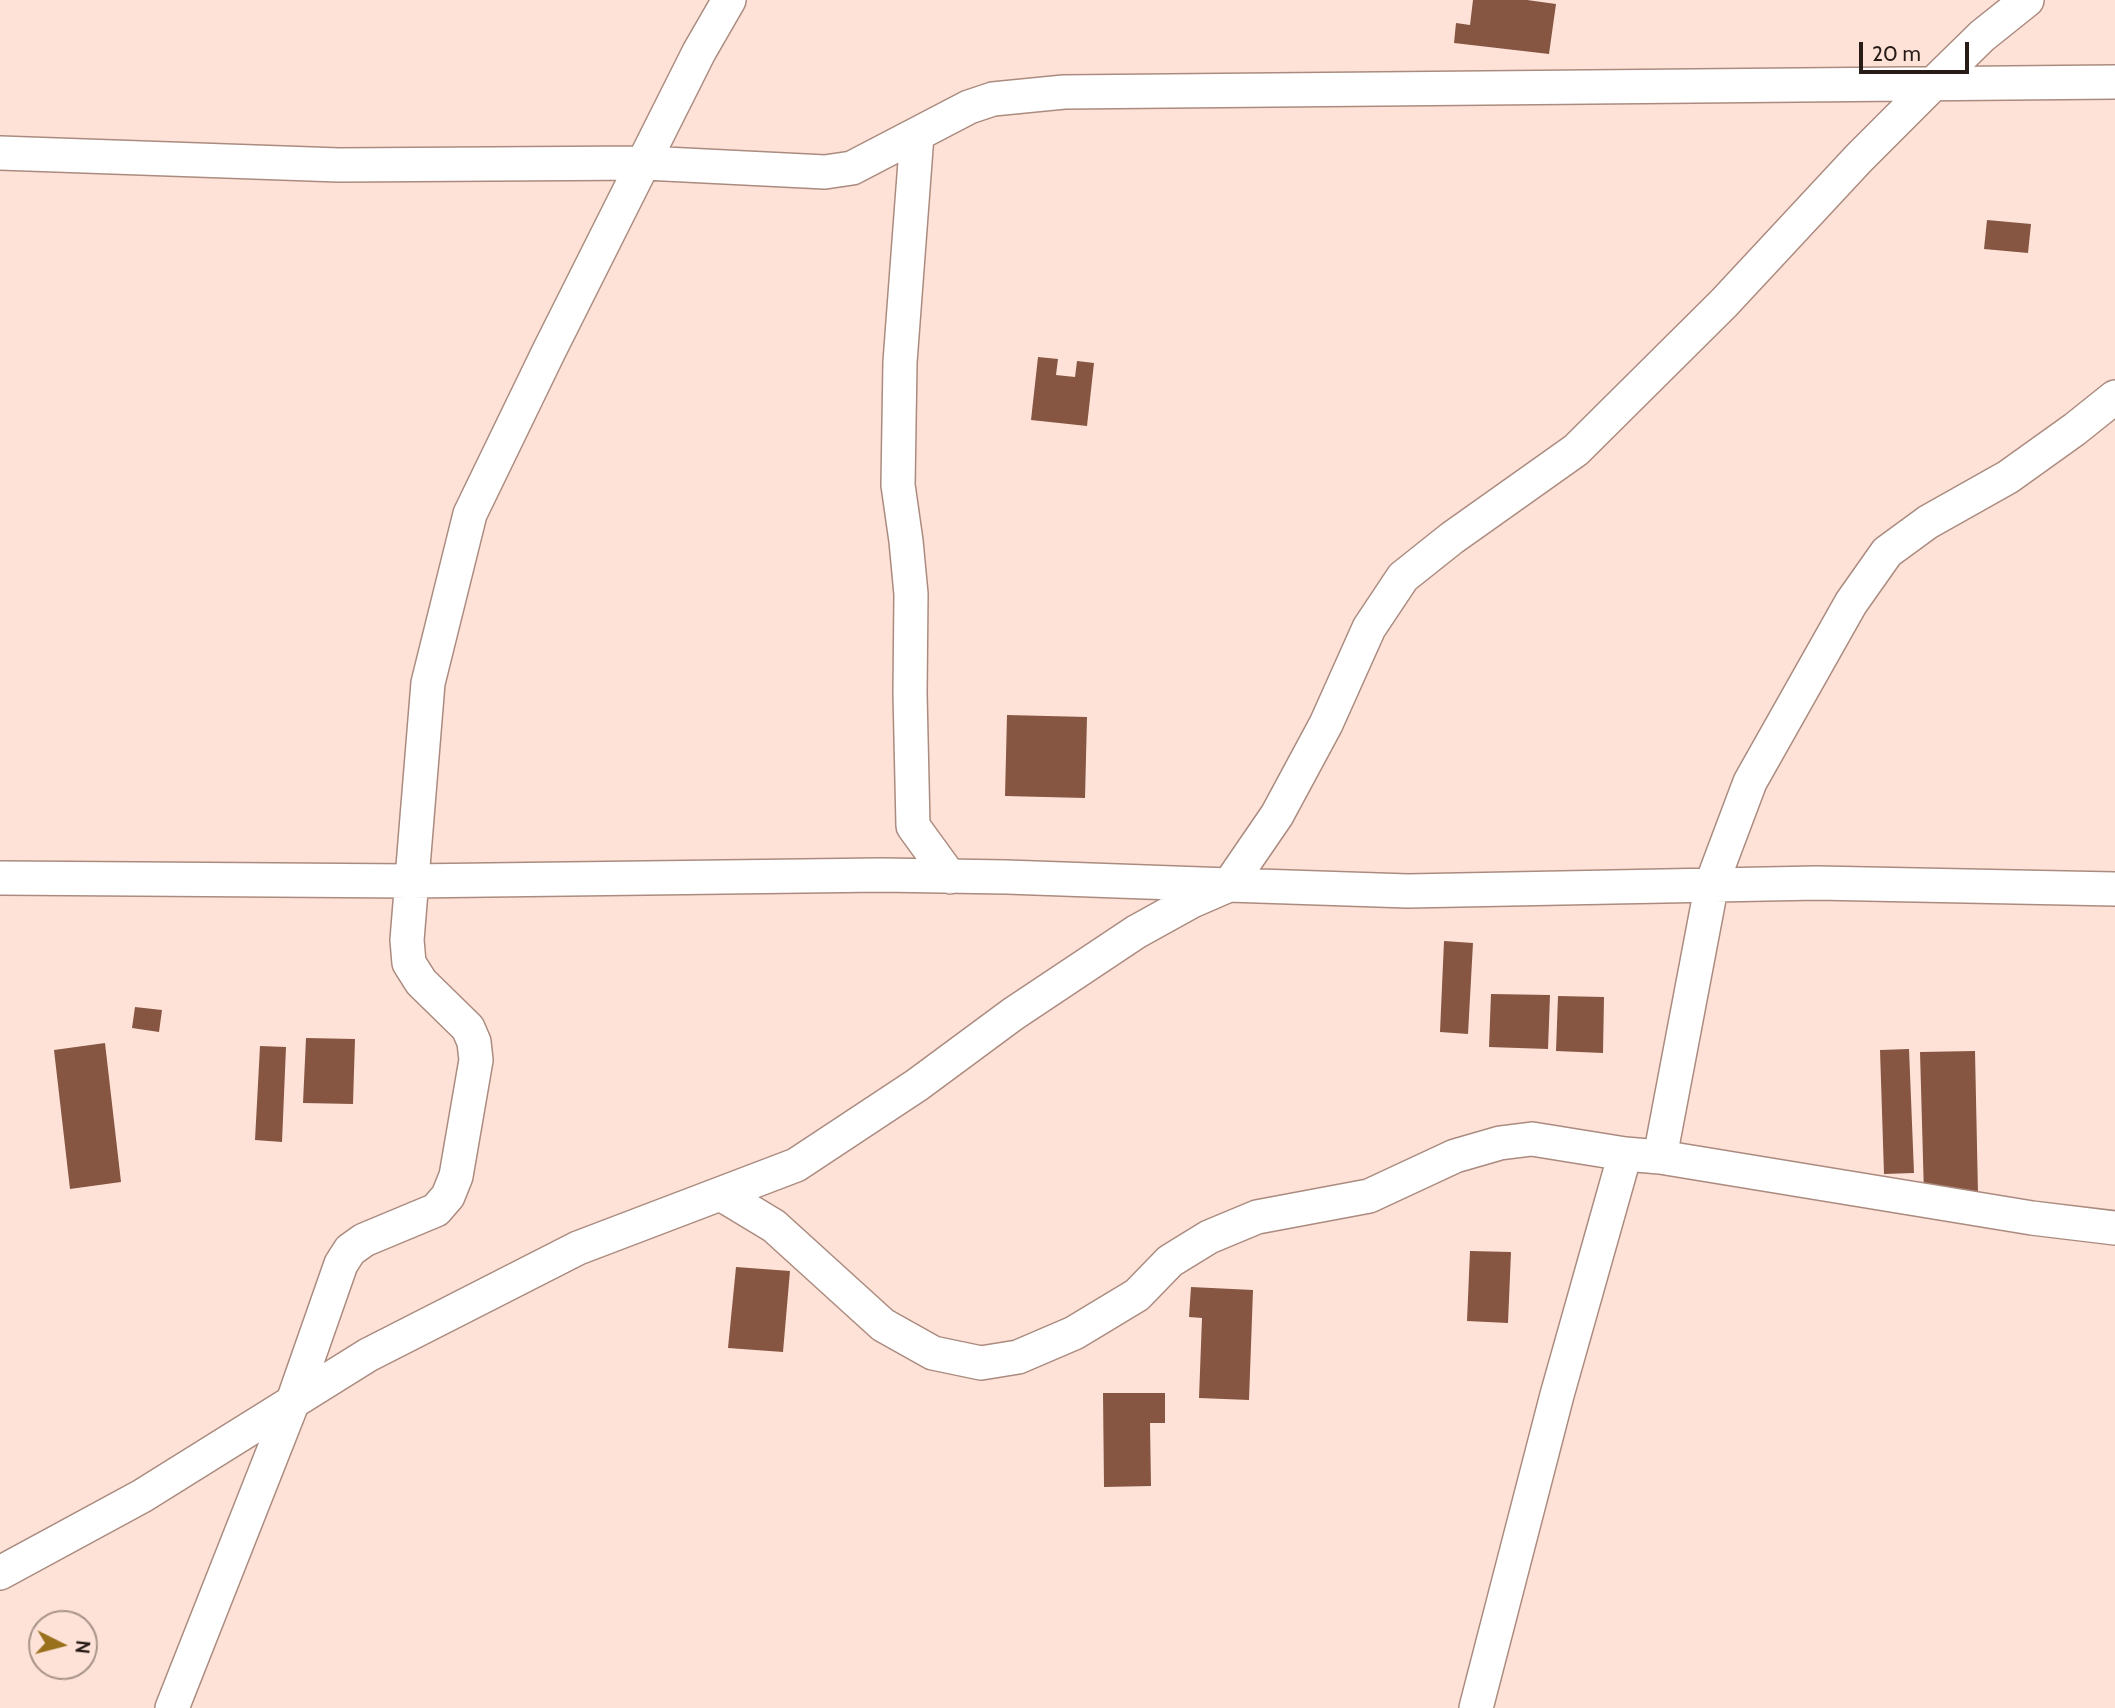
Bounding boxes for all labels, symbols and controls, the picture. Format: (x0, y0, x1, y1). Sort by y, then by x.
scale bar (1863, 28, 1973, 72)
text: 20 m (1872, 41, 1921, 66)
north arrow (28, 1610, 98, 1680)
text: N (70, 1639, 95, 1655)

